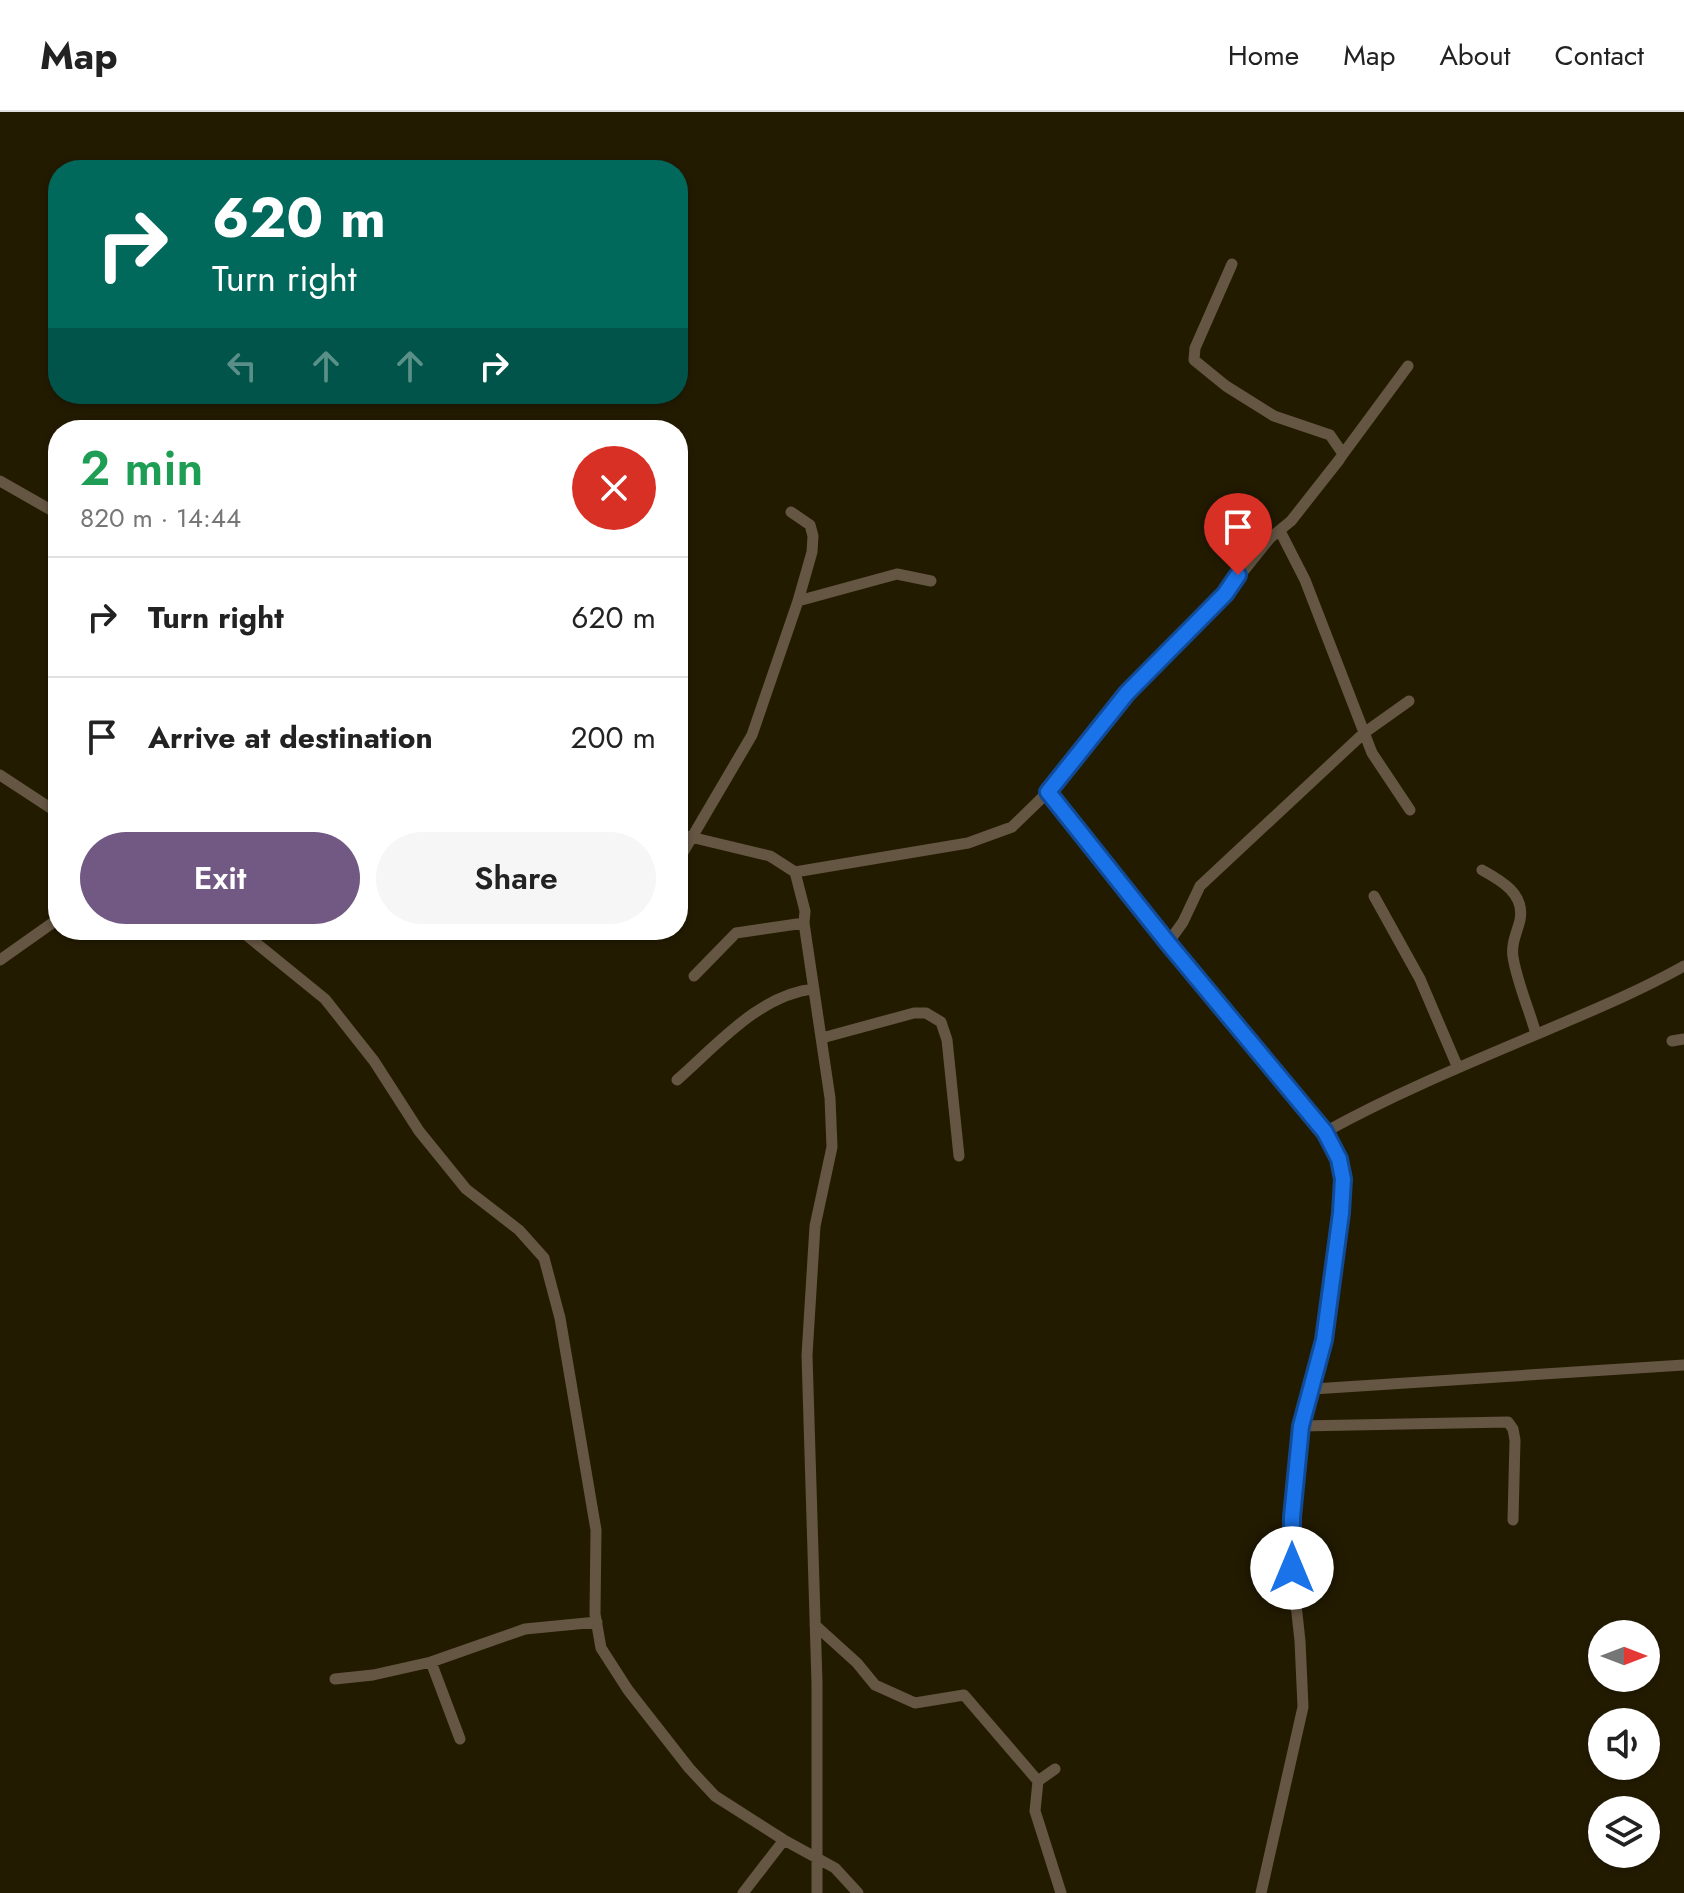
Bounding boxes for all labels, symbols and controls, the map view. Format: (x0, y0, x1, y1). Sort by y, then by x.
text: Map (40, 28, 118, 83)
text: Home (1228, 35, 1299, 76)
text: Map (1343, 35, 1395, 76)
text: About (1439, 35, 1511, 76)
text: Contact (1555, 35, 1644, 76)
text: 620 m (212, 177, 386, 258)
icon: right (80, 192, 184, 296)
text: Turn right (212, 252, 357, 304)
icon: left (220, 344, 264, 388)
icon: ahead (304, 344, 348, 388)
icon: ahead (388, 344, 432, 388)
icon: right (472, 344, 516, 388)
text: 2 min (80, 434, 203, 503)
button: close (572, 446, 656, 530)
pin (1204, 493, 1272, 575)
text: 820 m · 14:44 (80, 499, 241, 537)
icon: arrive (1216, 505, 1260, 549)
icon: right (80, 595, 124, 639)
text: Turn right (148, 596, 284, 639)
text: 620 m (571, 596, 656, 639)
icon: arrive (80, 715, 124, 759)
text: Arrive at destination (148, 716, 433, 759)
text: 200 m (571, 716, 656, 759)
button: Exit (80, 832, 360, 924)
button: Share (376, 832, 656, 924)
position arrow (1250, 1526, 1334, 1610)
north arrow (1588, 1620, 1660, 1692)
map controls (1588, 1620, 1660, 1868)
button: sound (1588, 1708, 1660, 1780)
button: layers (1588, 1796, 1660, 1868)

